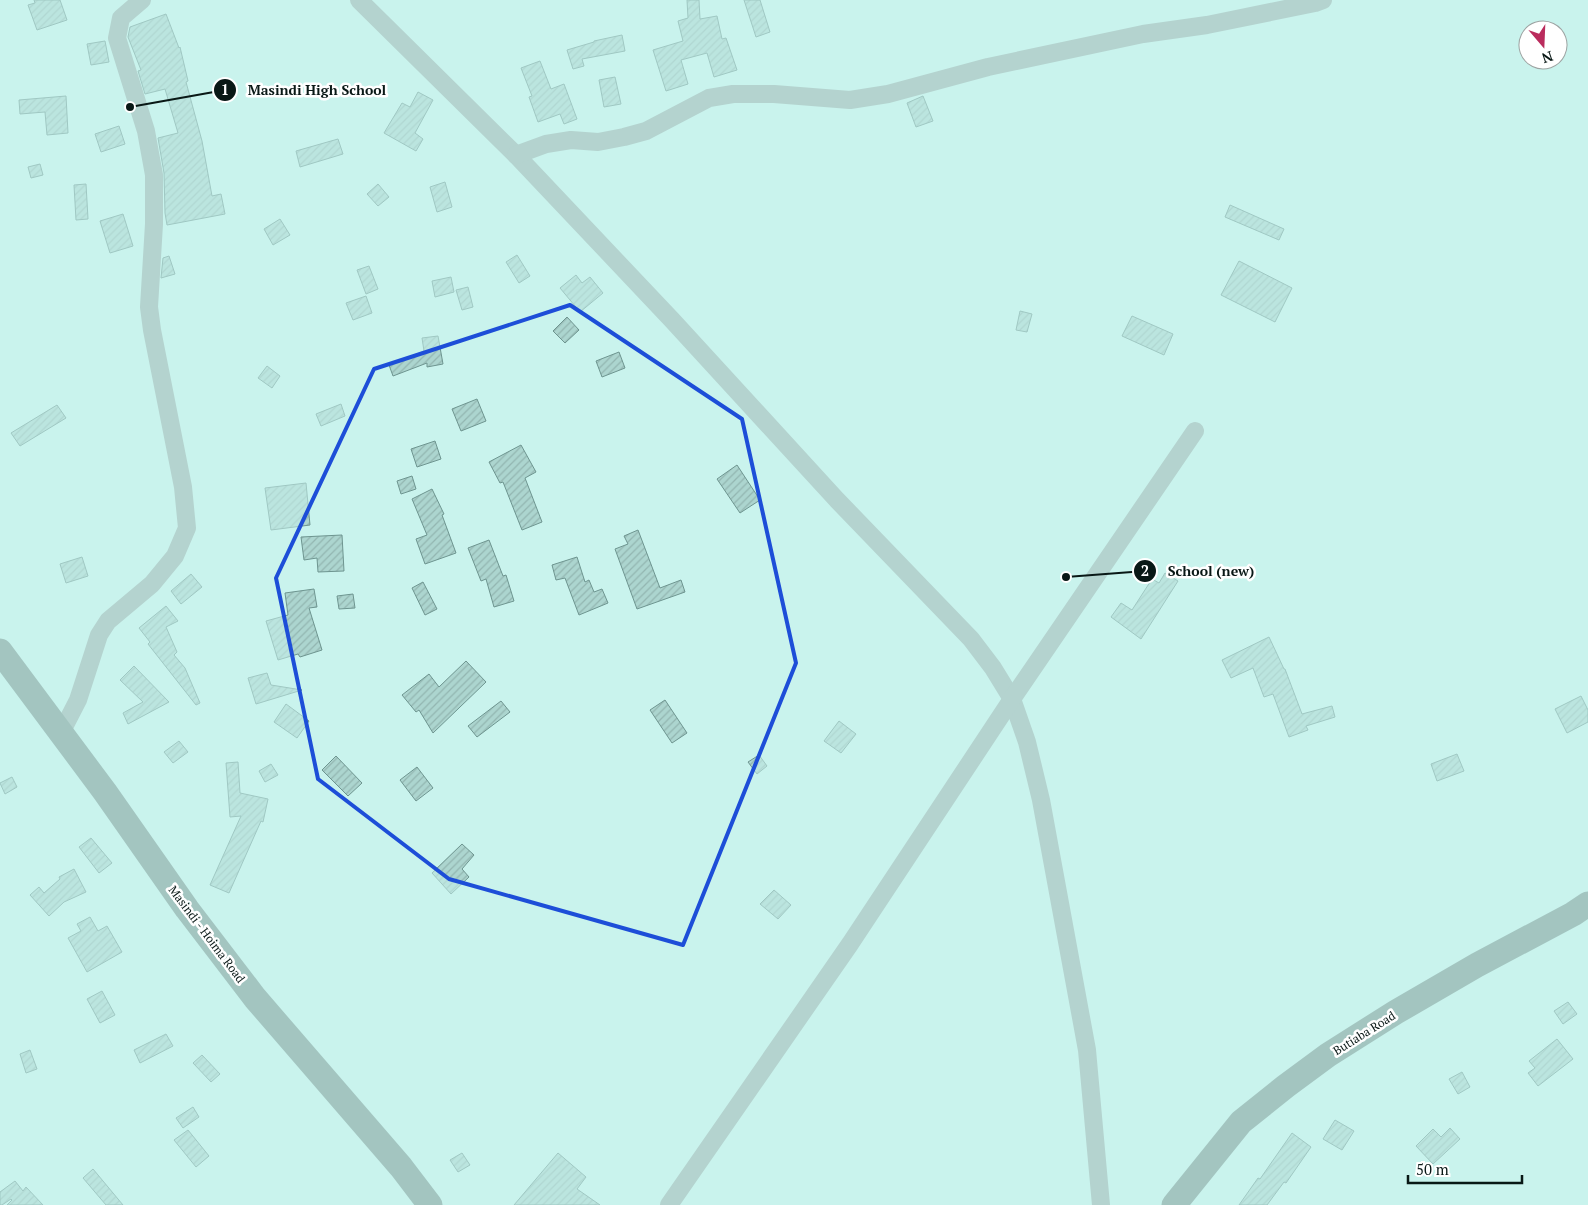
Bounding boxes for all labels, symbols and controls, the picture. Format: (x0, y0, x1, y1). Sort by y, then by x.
north arrow (1518, 20, 1568, 70)
text: N (1539, 47, 1556, 69)
callout: Masindi High School (213, 76, 396, 105)
text: 1 (221, 79, 229, 99)
text: Masindi High School (248, 80, 387, 99)
callout: School (new) (1132, 556, 1264, 585)
text: 2 (1141, 560, 1149, 580)
text: School (new) (1168, 561, 1254, 580)
street label: Masindi - Hoima Road (166, 882, 249, 986)
street label: Butiaba Road (1330, 1008, 1398, 1058)
scale bar (1408, 1152, 1522, 1184)
text: 50 m (1416, 1159, 1449, 1179)

